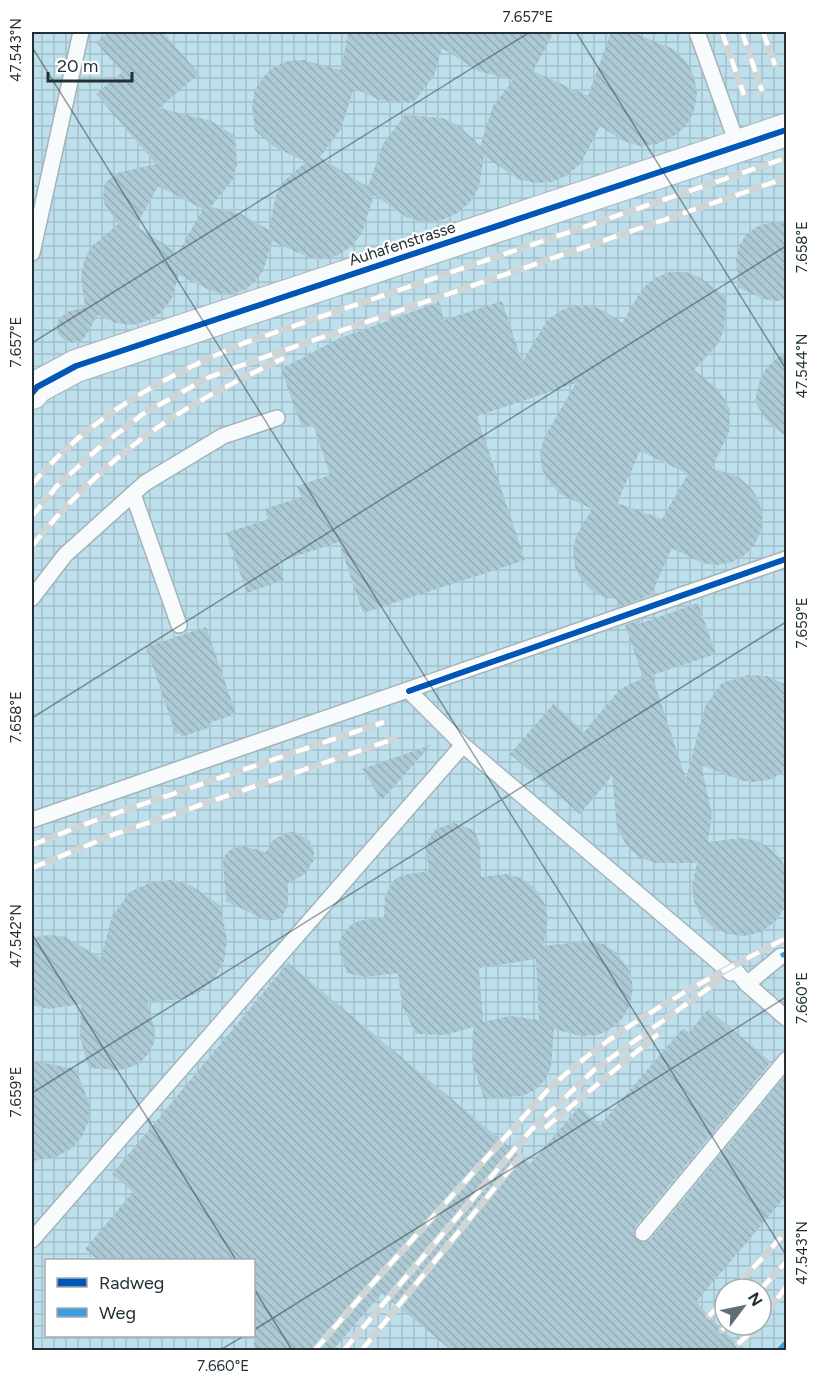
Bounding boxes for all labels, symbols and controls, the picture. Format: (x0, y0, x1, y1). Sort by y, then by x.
text: 7.657°E (503, 8, 553, 26)
text: 47.543°N (7, 18, 25, 82)
scale bar (48, 45, 132, 83)
text: 20 m (57, 55, 98, 77)
street label: Auhafenstrasse (346, 217, 458, 270)
text: 7.658°E (793, 221, 811, 273)
text: 7.657°E (7, 317, 25, 367)
text: 47.544°N (793, 334, 811, 398)
text: 7.659°E (793, 597, 811, 649)
text: 7.658°E (7, 691, 25, 743)
text: 47.542°N (7, 904, 25, 968)
text: 7.660°E (793, 972, 811, 1024)
text: 7.659°E (7, 1066, 25, 1118)
text: 47.543°N (793, 1221, 811, 1285)
legend (45, 1259, 255, 1337)
text: Radweg (99, 1272, 164, 1294)
north arrow (713, 1277, 773, 1337)
text: N (744, 1289, 767, 1310)
text: Weg (99, 1302, 136, 1324)
text: 7.660°E (197, 1357, 249, 1375)

